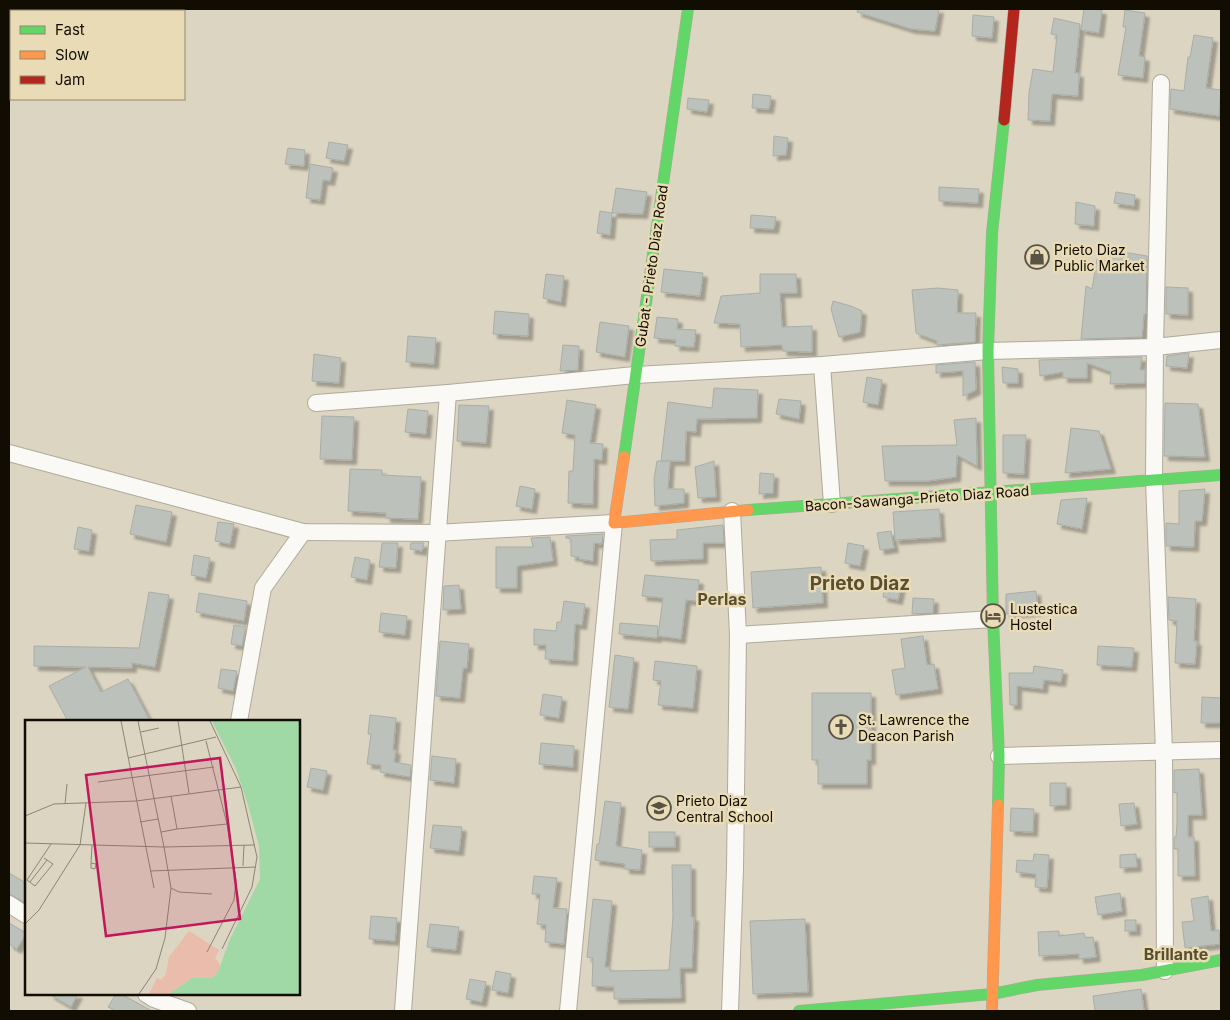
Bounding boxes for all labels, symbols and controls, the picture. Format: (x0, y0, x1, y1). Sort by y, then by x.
legend (10, 10, 185, 100)
text: Fast (55, 20, 85, 39)
text: Slow (55, 45, 89, 64)
text: Jam (55, 70, 85, 89)
street label: Gubat - Prieto Diaz Road (631, 184, 671, 348)
place label: Prieto Diaz Public Market (1054, 241, 1145, 274)
shop icon: Prieto Diaz Public Market (1024, 244, 1050, 270)
street label: Bacon-Sawanga-Prieto Diaz Road (804, 482, 1030, 514)
district label: Prieto Diaz (810, 572, 910, 595)
district label: Perlas (697, 589, 747, 609)
place label: Lustestica Hostel (1010, 600, 1078, 633)
hotel icon: Lustestica Hostel (980, 603, 1006, 629)
place label: St. Lawrence the Deacon Parish (858, 711, 969, 744)
church icon: St. Lawrence the Deacon Parish (828, 714, 854, 740)
inset map (25, 720, 300, 995)
place label: Prieto Diaz Central School (676, 792, 773, 825)
school or university icon: Prieto Diaz Central School (646, 795, 672, 821)
district label: Brillante (1144, 944, 1208, 964)

